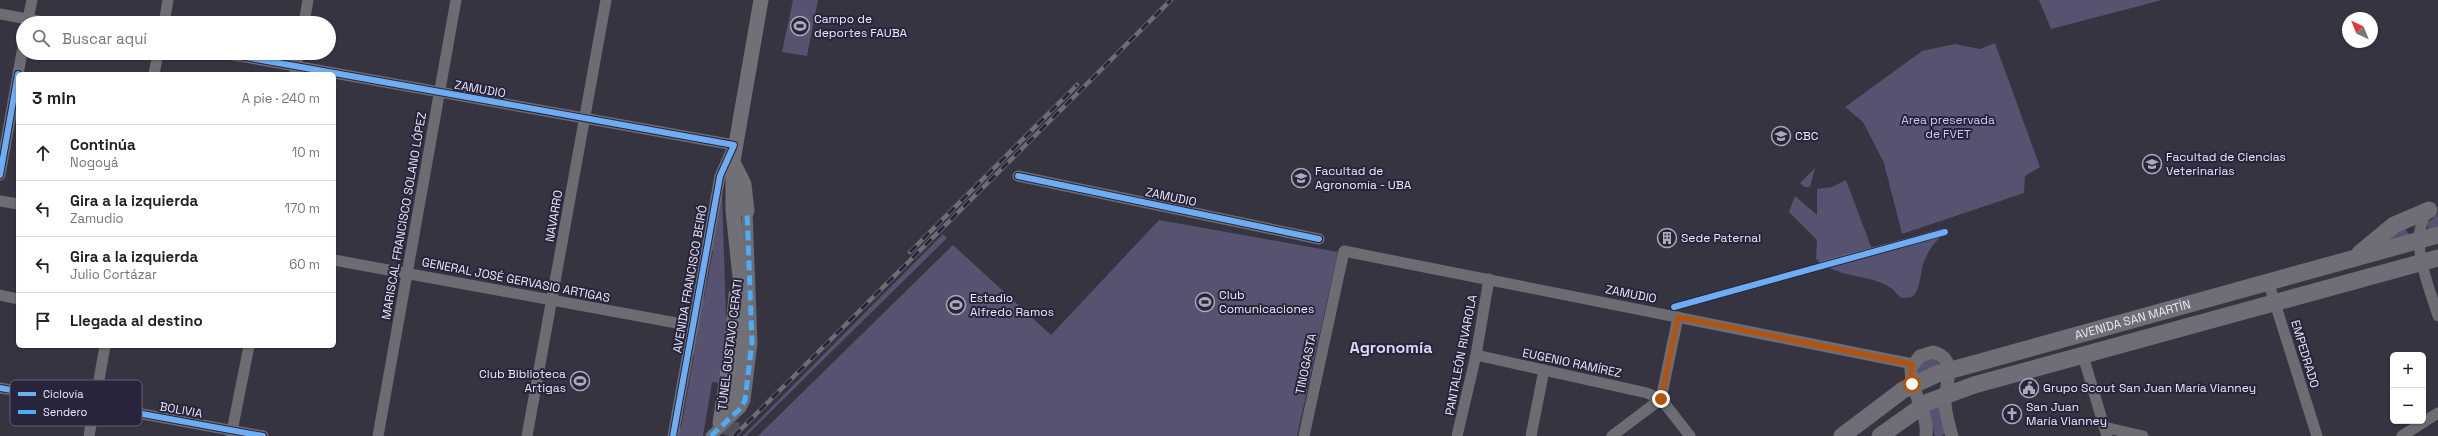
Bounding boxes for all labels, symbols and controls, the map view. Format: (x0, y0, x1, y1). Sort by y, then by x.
place label: Campo de deportes FAUBA (814, 11, 908, 41)
north arrow (2342, 12, 2378, 48)
sports icon: Campo de deportes FAUBA (789, 15, 811, 37)
search box (16, 16, 336, 60)
icon: search (30, 27, 52, 49)
text: Buscar aquí (62, 29, 147, 48)
street label: ZAMUDIO (453, 77, 507, 101)
text: 3 min (32, 87, 76, 109)
text: A pie · 240 m (242, 90, 320, 107)
street label: MARISCAL FRANCISCO SOLANO LÓPEZ (378, 111, 430, 321)
park label: Area preservada de FVET (1901, 112, 1995, 142)
school or university icon: CBC (1770, 125, 1792, 147)
place label: CBC (1795, 128, 1819, 144)
text: Continúa (70, 135, 136, 154)
icon: ahead (32, 142, 54, 164)
text: 10 m (292, 144, 320, 161)
place label: Facultad de Ciencias Veterinarias (2166, 149, 2286, 179)
school or university icon: Facultad de Ciencias Veterinarias (2141, 153, 2163, 175)
text: Nogoyá (70, 154, 118, 171)
place label: Facultad de Agronomía - UBA (1315, 163, 1412, 193)
school or university icon: Facultad de Agronomía - UBA (1290, 167, 1312, 189)
street label: ZAMUDIO (1144, 184, 1198, 210)
street label: NAVARRO (542, 189, 566, 243)
text: Gira a la izquierda (70, 191, 198, 210)
icon: left (32, 198, 54, 220)
text: 170 m (284, 200, 320, 217)
street label: AVENIDA FRANCISCO BEIRÓ (669, 204, 711, 354)
text: Zamudio (70, 210, 124, 227)
building icon: Sede Paternal (1656, 227, 1678, 249)
place label: Sede Paternal (1681, 230, 1761, 246)
text: Gira a la izquierda (70, 247, 198, 266)
icon: left (32, 254, 54, 276)
street label: GENERAL JOSÉ GERVASIO ARTIGAS (420, 254, 612, 306)
text: 60 m (289, 256, 320, 273)
text: Julio Cortázar (70, 266, 157, 283)
street label: TÚNEL GUSTAVO CERATI (714, 278, 746, 412)
street label: ZAMUDIO (1604, 281, 1658, 307)
place label: Club Comunicaciones (1219, 287, 1314, 317)
place label: Estadio Alfredo Ramos (970, 290, 1054, 320)
sports icon: Club Comunicaciones (1194, 291, 1216, 313)
street label: PANTALEÓN RIVAROLA (1441, 293, 1481, 417)
sports icon: Estadio Alfredo Ramos (945, 294, 967, 316)
street label: AVENIDA SAN MARTÍN (2073, 296, 2192, 343)
icon: arrive (32, 310, 54, 332)
text: Llegada al destino (70, 311, 203, 330)
street label: EMPEDRADO (2287, 318, 2323, 390)
street label: TINOGASTA (1292, 332, 1320, 396)
district label: Agronomía (1349, 337, 1433, 358)
street label: EUGENIO RAMÍREZ (1521, 345, 1623, 381)
map controls (2390, 352, 2426, 424)
button: + (2390, 352, 2426, 388)
place label: Club Biblioteca Artigas (479, 366, 566, 396)
sports icon: Club Biblioteca Artigas (569, 370, 591, 392)
route start (1903, 375, 1921, 393)
public building icon: Grupo Scout San Juan María Vianney (2018, 377, 2040, 399)
legend (10, 380, 142, 426)
place label: Grupo Scout San Juan María Vianney (2043, 380, 2256, 396)
text: Ciclovía (43, 387, 84, 401)
button: − (2390, 388, 2426, 424)
route end (1652, 390, 1670, 408)
street label: BOLIVIA (158, 398, 204, 422)
place label: San Juan María Vianney (2026, 399, 2107, 429)
church icon: San Juan María Vianney (2001, 403, 2023, 425)
text: Sendero (43, 405, 88, 419)

